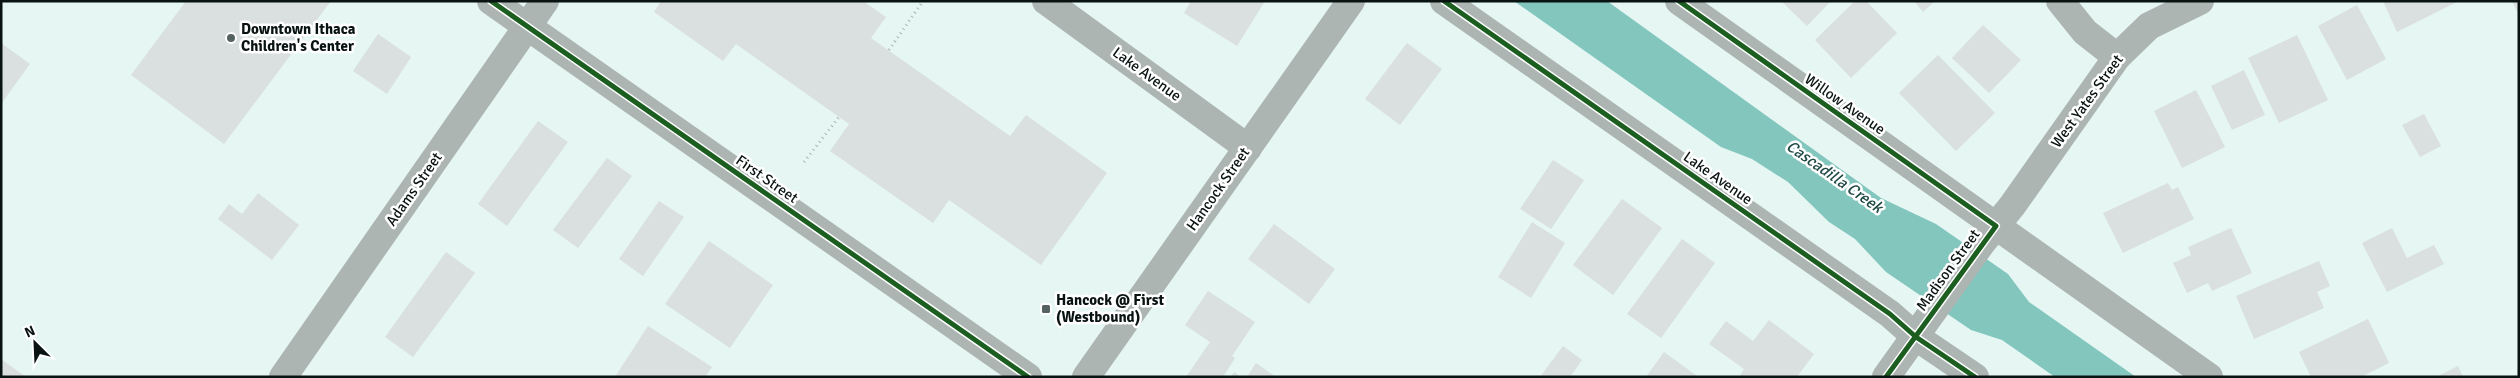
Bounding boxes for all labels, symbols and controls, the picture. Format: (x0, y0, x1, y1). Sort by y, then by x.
place label: Downtown Ithaca Children's Center (241, 20, 356, 55)
marker: Downtown Ithaca Children's Center (225, 32, 237, 44)
street label: Lake Avenue (1109, 43, 1185, 105)
street label: West Yates Street (2047, 51, 2127, 151)
street label: Willow Avenue (1801, 70, 1889, 138)
water label: Cascadilla Creek (1782, 136, 1888, 219)
street label: Hancock Street (1183, 144, 1253, 234)
street label: Lake Avenue (1680, 148, 1756, 208)
street label: Adams Street (382, 149, 446, 229)
street label: First Street (733, 151, 801, 207)
street label: Madison Street (1912, 226, 1984, 314)
place label: Hancock @ First (Westbound) (1056, 291, 1164, 326)
marker: Hancock @ First (Westbound) (1040, 303, 1052, 315)
north arrow (10, 318, 60, 368)
text: N (22, 322, 38, 341)

